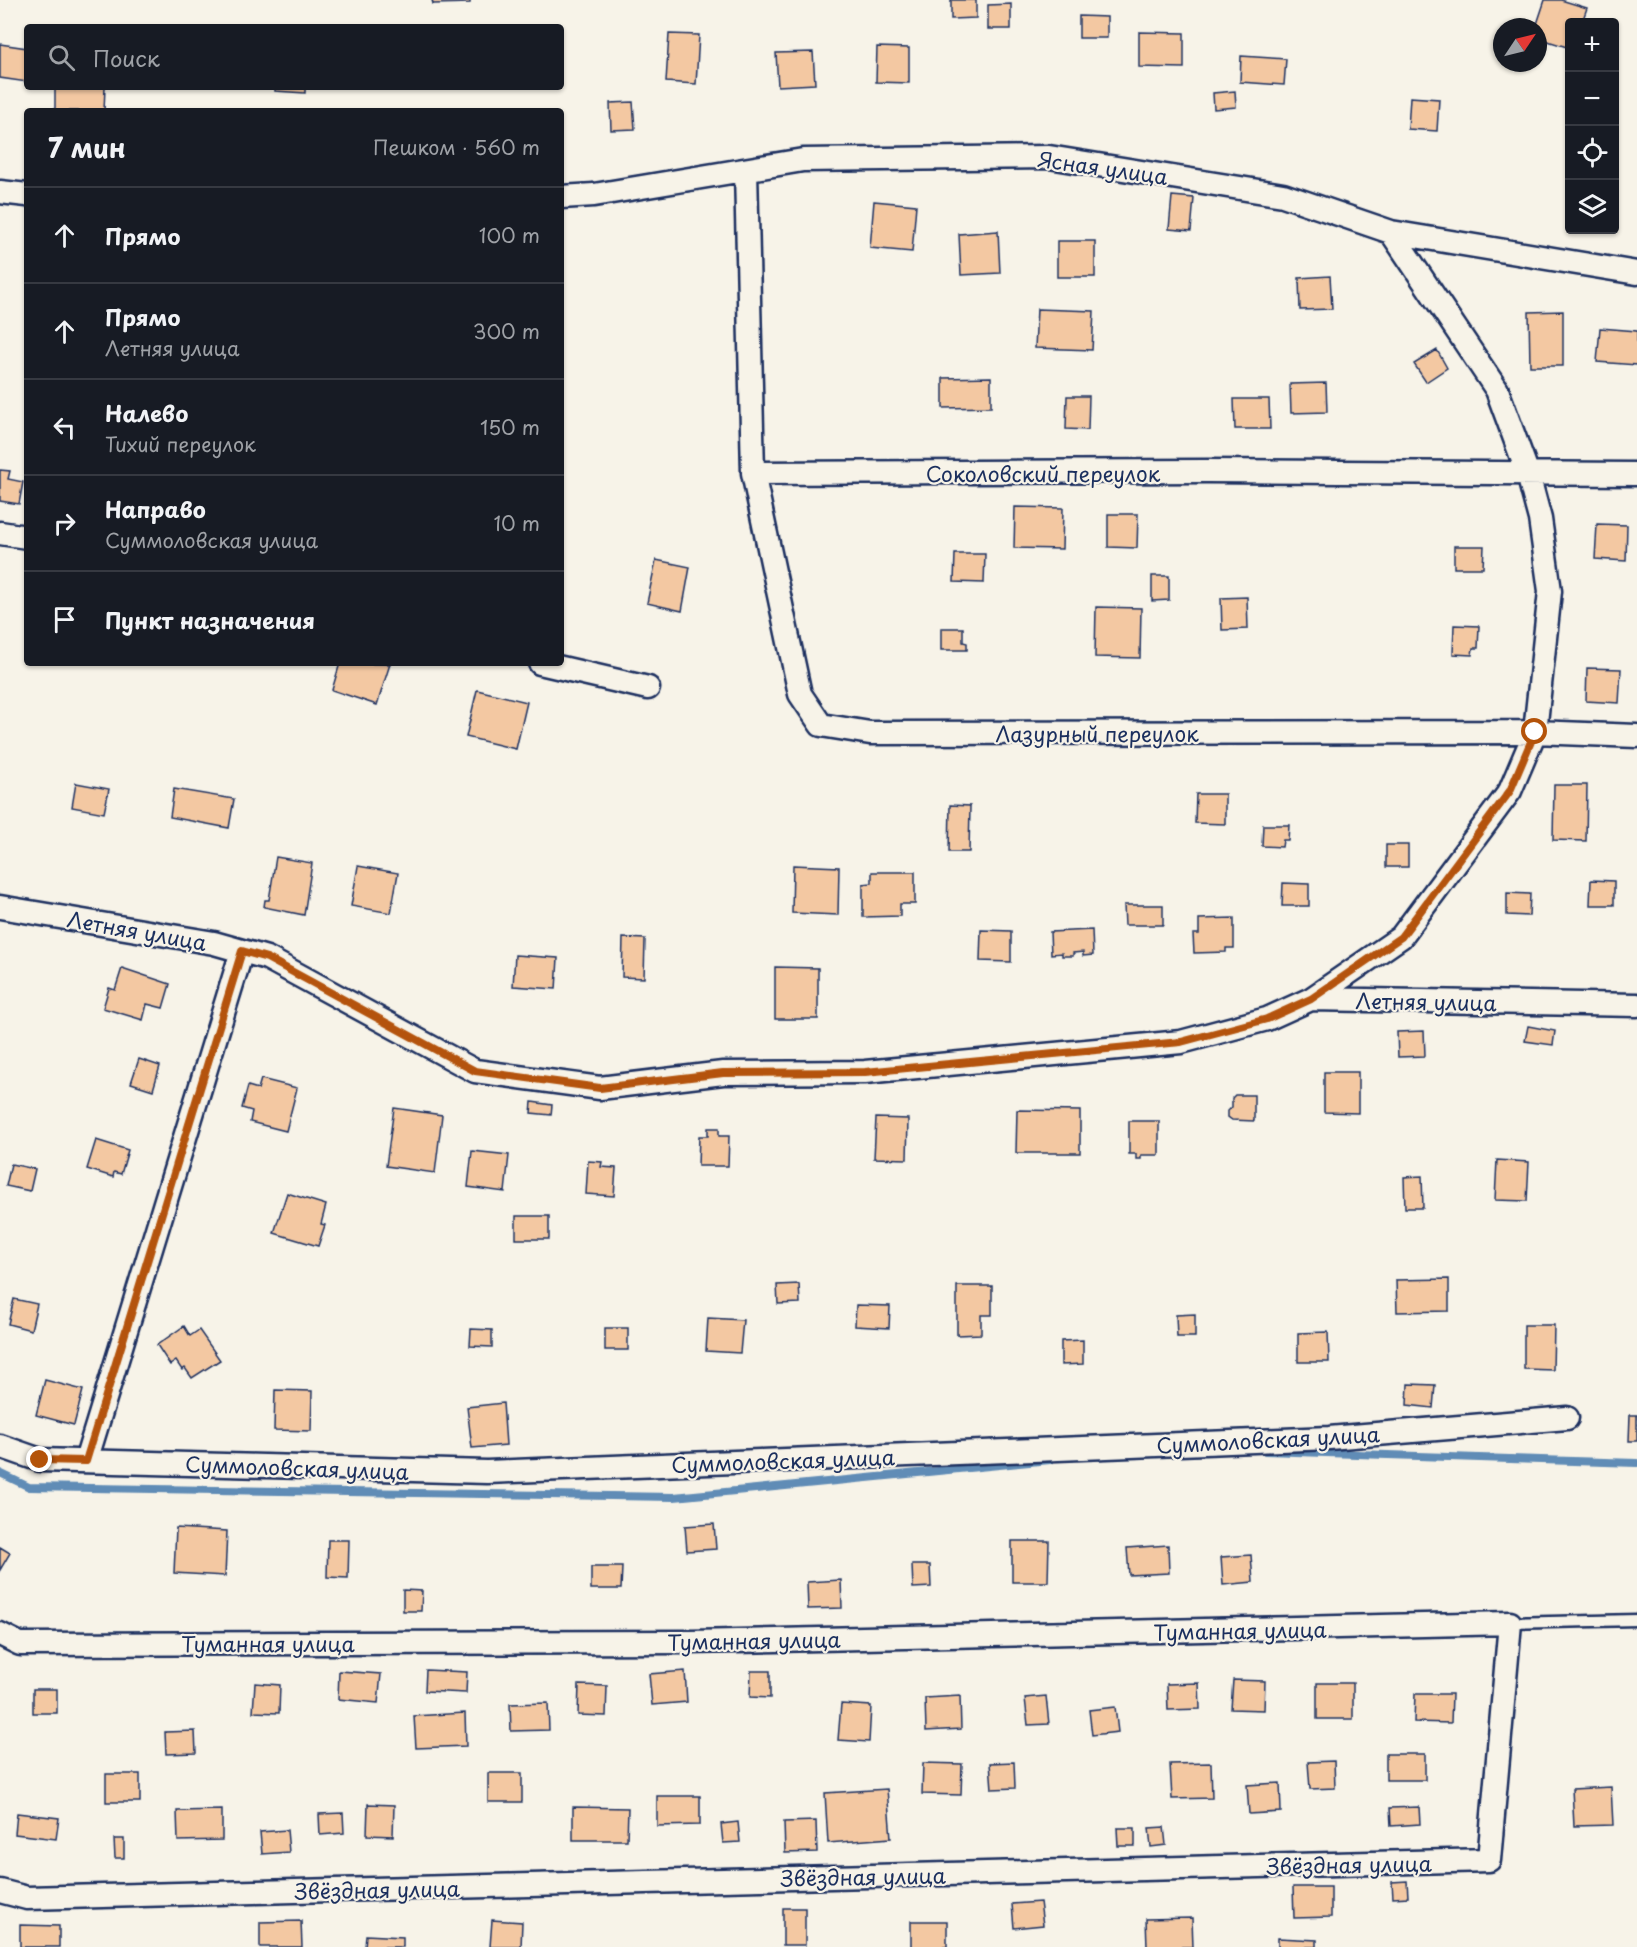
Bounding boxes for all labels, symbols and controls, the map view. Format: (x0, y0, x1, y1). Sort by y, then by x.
north arrow (1493, 18, 1547, 72)
map controls (1565, 18, 1619, 234)
button: + (1565, 18, 1619, 72)
search box (24, 24, 564, 90)
icon: search (45, 41, 78, 74)
text: Поиск (93, 41, 160, 74)
button: − (1565, 72, 1619, 126)
button: locate (1565, 126, 1619, 180)
text: 7 мин (48, 128, 126, 167)
text: Пешком · 560 m (373, 132, 540, 162)
street label: Ясная улица (1036, 142, 1171, 192)
button: layers (1565, 180, 1619, 234)
icon: ahead (48, 219, 81, 252)
text: Прямо (105, 219, 180, 252)
text: 100 m (479, 220, 540, 250)
text: Прямо (105, 300, 180, 333)
icon: ahead (48, 315, 81, 348)
text: 300 m (473, 316, 540, 346)
text: Летняя улица (105, 333, 239, 363)
text: Налево (105, 396, 188, 429)
icon: left (48, 411, 81, 444)
text: 150 m (480, 412, 540, 442)
text: Тихий переулок (105, 429, 256, 459)
street label: Соколовский переулок (926, 457, 1161, 489)
text: Направо (105, 492, 206, 525)
icon: right (48, 507, 81, 540)
text: 10 m (493, 508, 540, 538)
text: Суммоловская улица (105, 525, 318, 555)
icon: arrive (48, 603, 81, 636)
text: Пункт назначения (105, 603, 315, 636)
street label: Лазурный переулок (995, 717, 1199, 749)
route start (1521, 718, 1547, 744)
street label: Летняя улица (65, 902, 210, 958)
street label: Летняя улица (1355, 984, 1498, 1018)
street label: Суммоловская улица (1155, 1417, 1381, 1461)
street label: Суммоловская улица (671, 1440, 896, 1480)
route end (26, 1446, 52, 1472)
street label: Суммоловская улица (185, 1447, 410, 1487)
street label: Туманная улица (1153, 1612, 1328, 1648)
street label: Туманная улица (667, 1622, 842, 1658)
street label: Туманная улица (181, 1627, 355, 1659)
street label: Звёздная улица (1266, 1847, 1433, 1881)
street label: Звёздная улица (780, 1859, 947, 1893)
street label: Звёздная улица (294, 1872, 461, 1906)

